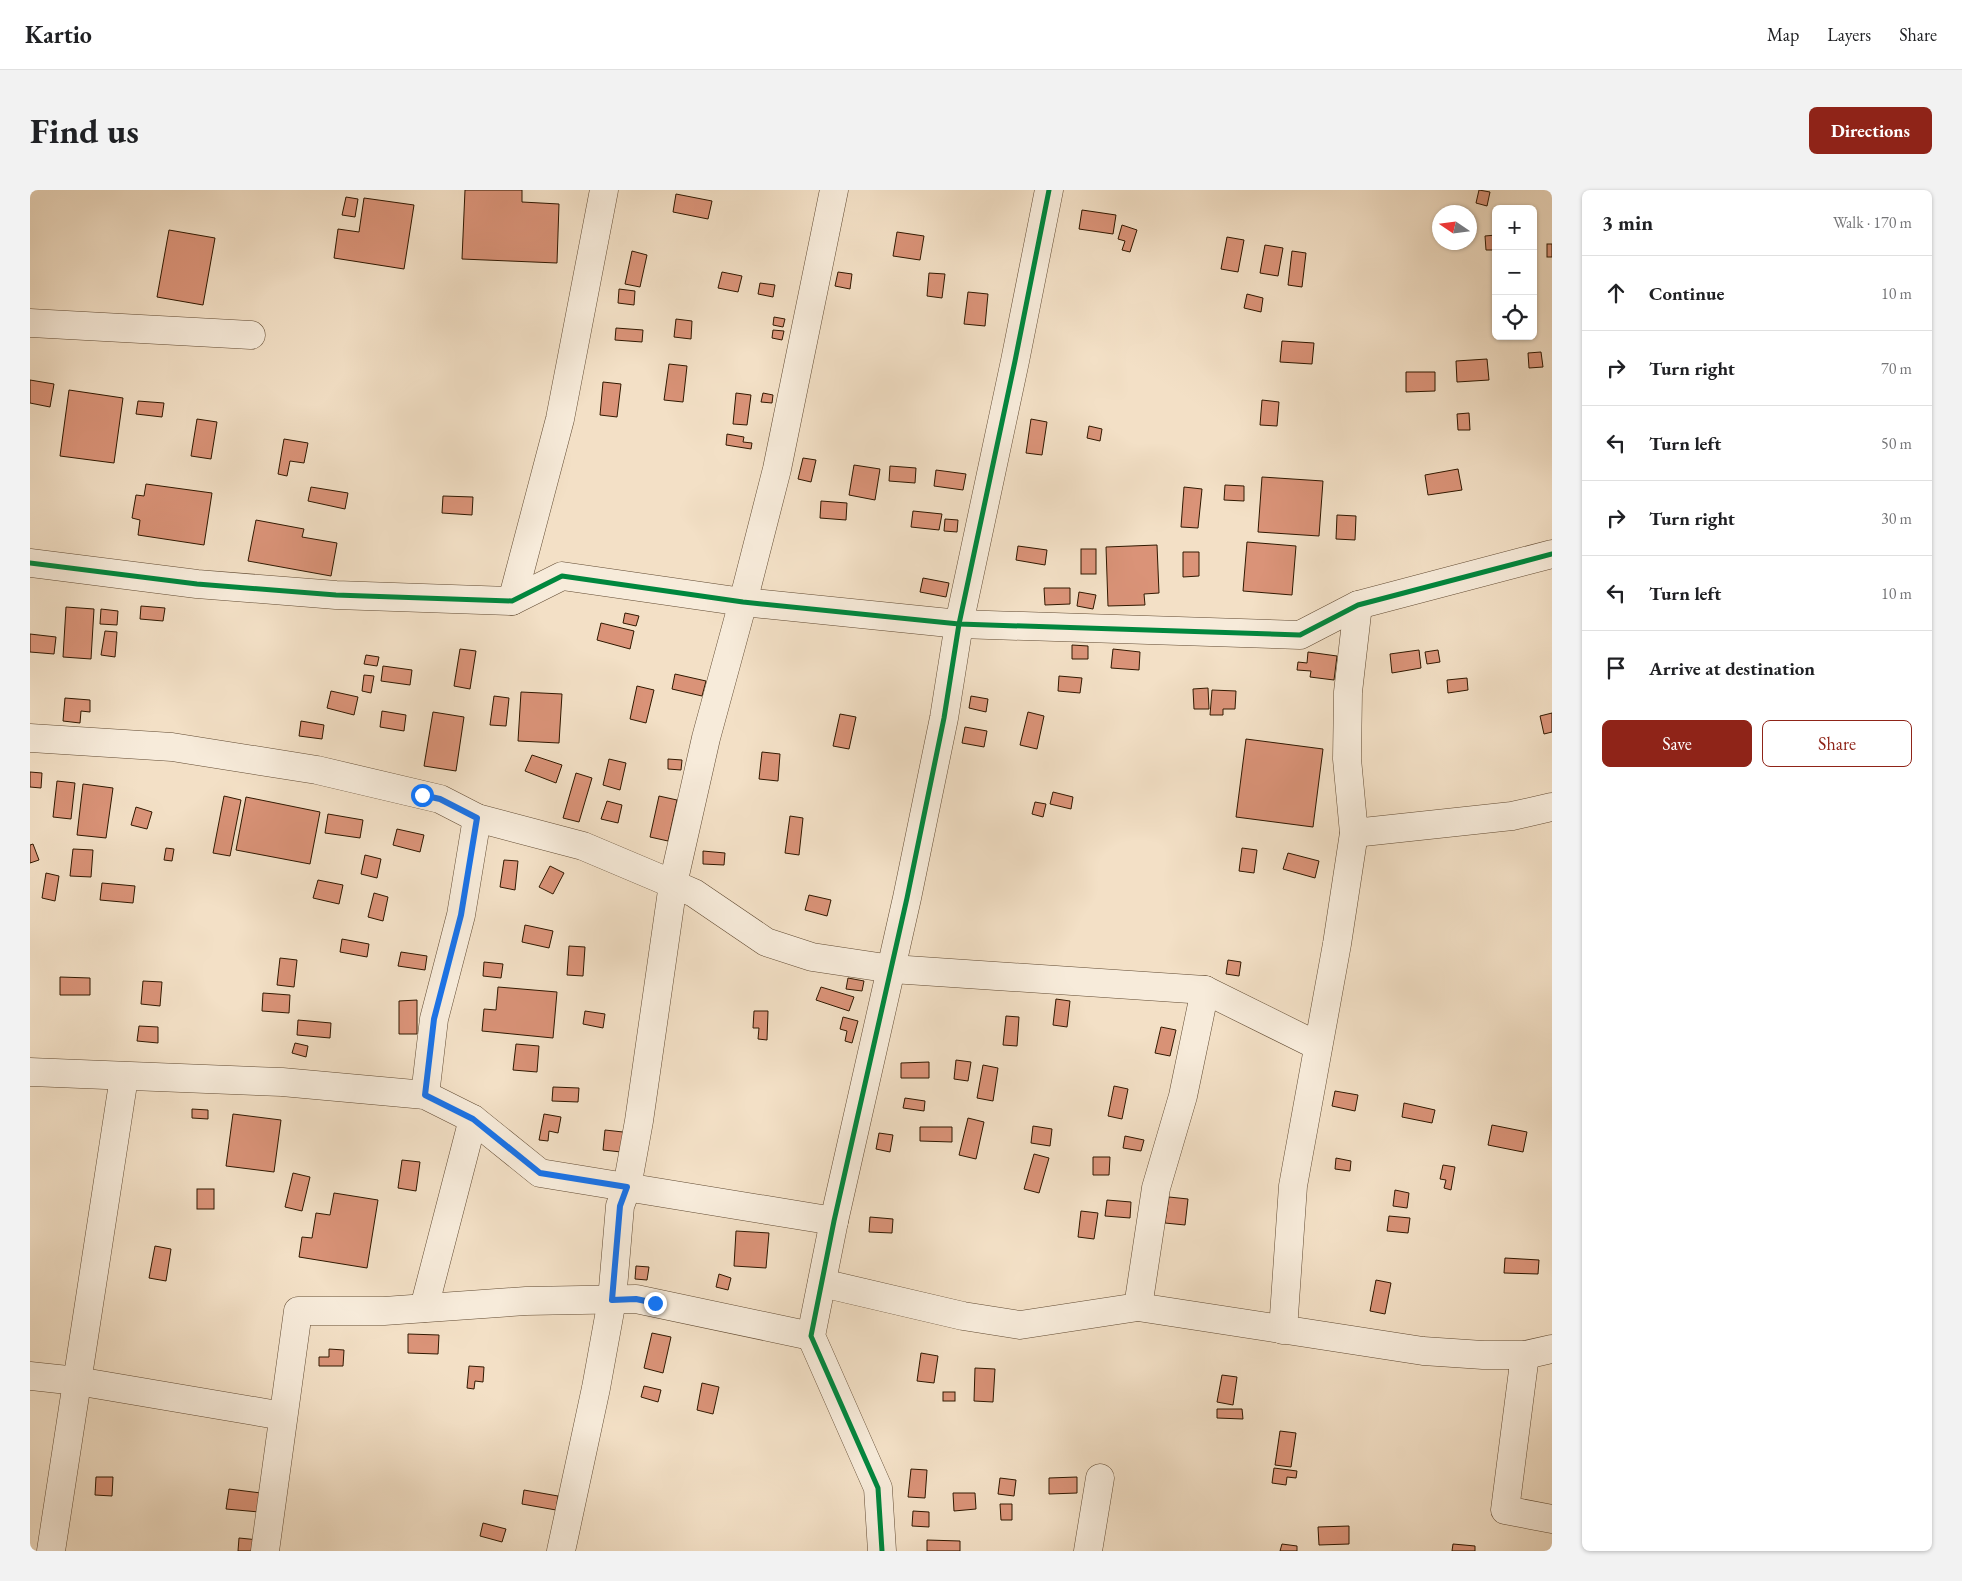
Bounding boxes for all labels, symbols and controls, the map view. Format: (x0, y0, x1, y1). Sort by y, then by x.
text: Kartio (25, 19, 92, 50)
text: Map (1767, 23, 1799, 46)
text: Layers (1827, 23, 1871, 46)
text: Share (1899, 23, 1937, 46)
button: Directions (1809, 107, 1932, 154)
text: Find us (30, 108, 139, 153)
north arrow (1432, 205, 1477, 250)
map controls (1492, 205, 1537, 340)
button: + (1492, 205, 1537, 250)
text: 3 min (1602, 209, 1653, 236)
text: Walk · 170 m (1833, 212, 1912, 233)
button: − (1492, 250, 1537, 295)
icon: ahead (1602, 279, 1630, 307)
text: Continue (1649, 281, 1724, 306)
text: 10 m (1881, 283, 1912, 304)
button: locate (1492, 295, 1537, 340)
icon: right (1602, 354, 1630, 382)
text: Turn right (1649, 356, 1735, 381)
text: 70 m (1881, 358, 1912, 379)
icon: left (1602, 429, 1630, 457)
text: Turn left (1649, 431, 1721, 456)
text: 50 m (1881, 433, 1912, 454)
icon: right (1602, 504, 1630, 532)
text: Turn right (1649, 506, 1735, 531)
text: 30 m (1881, 508, 1912, 529)
icon: left (1602, 579, 1630, 607)
text: Turn left (1649, 581, 1721, 606)
text: 10 m (1881, 583, 1912, 604)
icon: arrive (1602, 654, 1630, 682)
text: Arrive at destination (1649, 656, 1815, 681)
button: Save (1602, 720, 1752, 767)
button: Share (1762, 720, 1912, 767)
route start (411, 784, 434, 807)
route end (644, 1292, 667, 1315)

